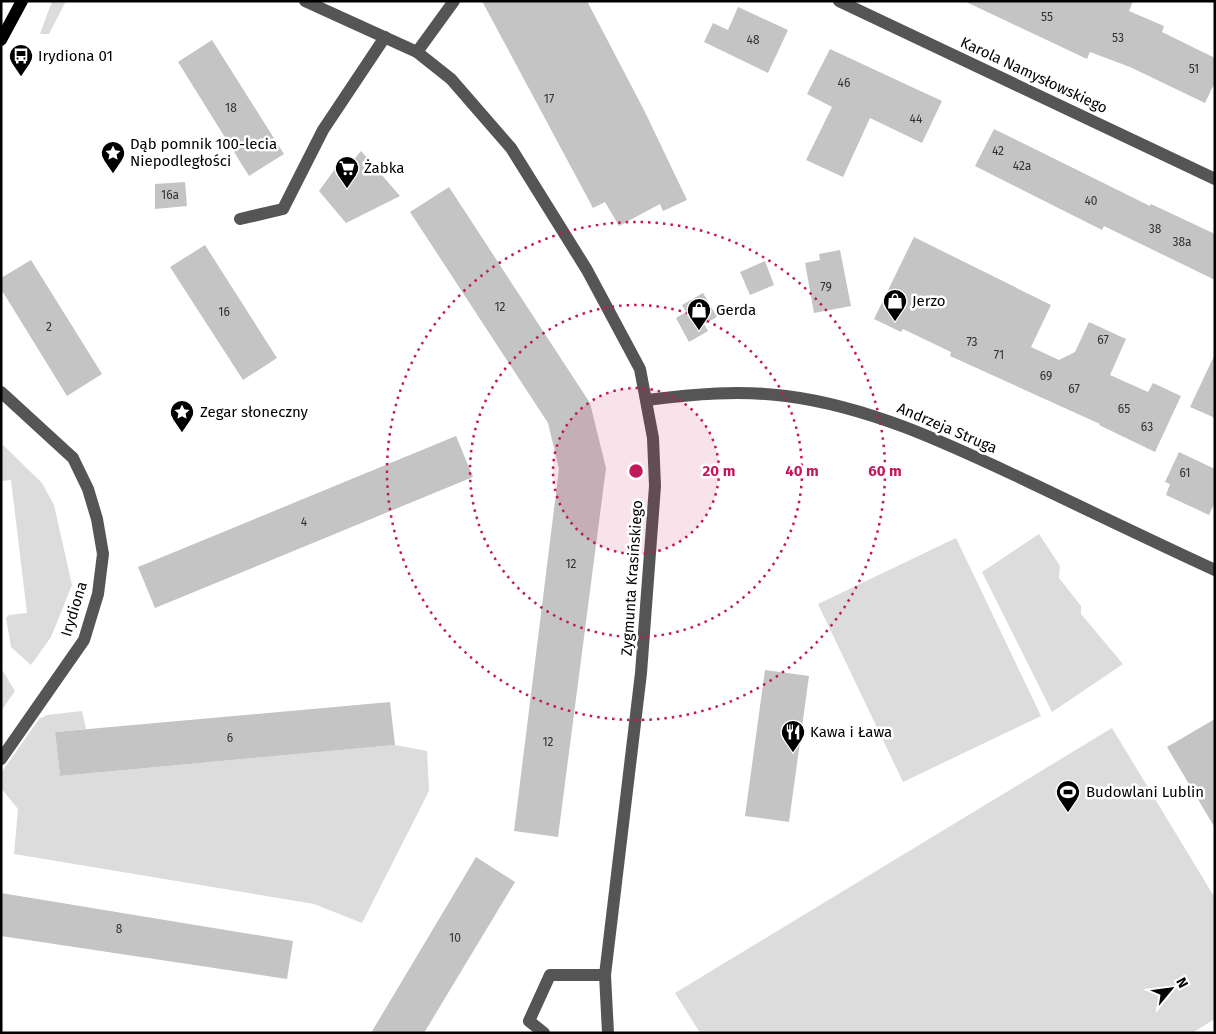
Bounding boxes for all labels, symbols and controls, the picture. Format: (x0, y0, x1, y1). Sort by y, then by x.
house number: 55 (1041, 10, 1053, 24)
house number: 53 (1112, 31, 1124, 45)
house number: 48 (747, 33, 760, 47)
street label: Karola Namysłowskiego (958, 33, 1110, 117)
bus stop icon: Irydiona 01 (8, 43, 34, 77)
place label: Irydiona 01 (38, 47, 113, 65)
house number: 51 (1189, 62, 1199, 76)
house number: 46 (838, 76, 850, 90)
house number: 17 (544, 92, 554, 106)
house number: 18 (225, 101, 237, 115)
house number: 44 (910, 112, 923, 126)
place label: Dąb pomnik 100-lecia Niepodległości (130, 135, 277, 170)
place icon: Dąb pomnik 100-lecia Niepodległości (100, 140, 126, 174)
house number: 42 (992, 144, 1004, 158)
supermarket icon: Żabka (334, 155, 360, 189)
place label: Żabka (364, 159, 404, 177)
house number: 42a (1013, 159, 1031, 173)
house number: 16a (161, 188, 179, 202)
house number: 40 (1084, 194, 1098, 208)
house number: 38 (1149, 222, 1162, 236)
house number: 38a (1172, 235, 1192, 249)
house number: 79 (820, 280, 832, 294)
shop icon: Jerzo (882, 288, 908, 322)
place label: Jerzo (912, 292, 946, 310)
shop icon: Gerda (686, 297, 712, 331)
house number: 12 (494, 300, 506, 314)
place label: Gerda (716, 301, 756, 319)
house number: 16 (218, 305, 230, 319)
house number: 2 (46, 320, 52, 334)
house number: 67 (1097, 333, 1109, 347)
house number: 73 (966, 335, 978, 349)
house number: 71 (994, 348, 1004, 362)
house number: 69 (1040, 369, 1052, 383)
house number: 67 (1068, 382, 1080, 396)
place icon: Zegar słoneczny (169, 399, 195, 433)
street label: Andrzeja Struga (894, 399, 1000, 457)
house number: 65 (1118, 402, 1130, 416)
place label: Zegar słoneczny (200, 403, 309, 421)
house number: 63 (1141, 420, 1153, 434)
centre of rings (627, 462, 645, 480)
text: 20 m (703, 462, 735, 480)
text: 40 m (785, 462, 819, 480)
text: 60 m (868, 462, 902, 480)
house number: 61 (1179, 466, 1191, 480)
street label: Zygmunta Krasińskiego (618, 499, 646, 657)
house number: 4 (301, 515, 308, 529)
house number: 12 (565, 557, 577, 571)
street label: Irydiona (57, 579, 91, 639)
restaurant icon: Kawa i Ława (780, 719, 806, 753)
place label: Kawa i Ława (810, 723, 892, 741)
house number: 6 (227, 731, 233, 745)
house number: 12 (542, 735, 554, 749)
sports icon: Budowlani Lublin (1055, 779, 1081, 813)
place label: Budowlani Lublin (1086, 783, 1204, 801)
house number: 8 (116, 922, 123, 936)
house number: 10 (449, 931, 461, 945)
north arrow (1146, 964, 1196, 1014)
text: N (1172, 975, 1192, 991)

